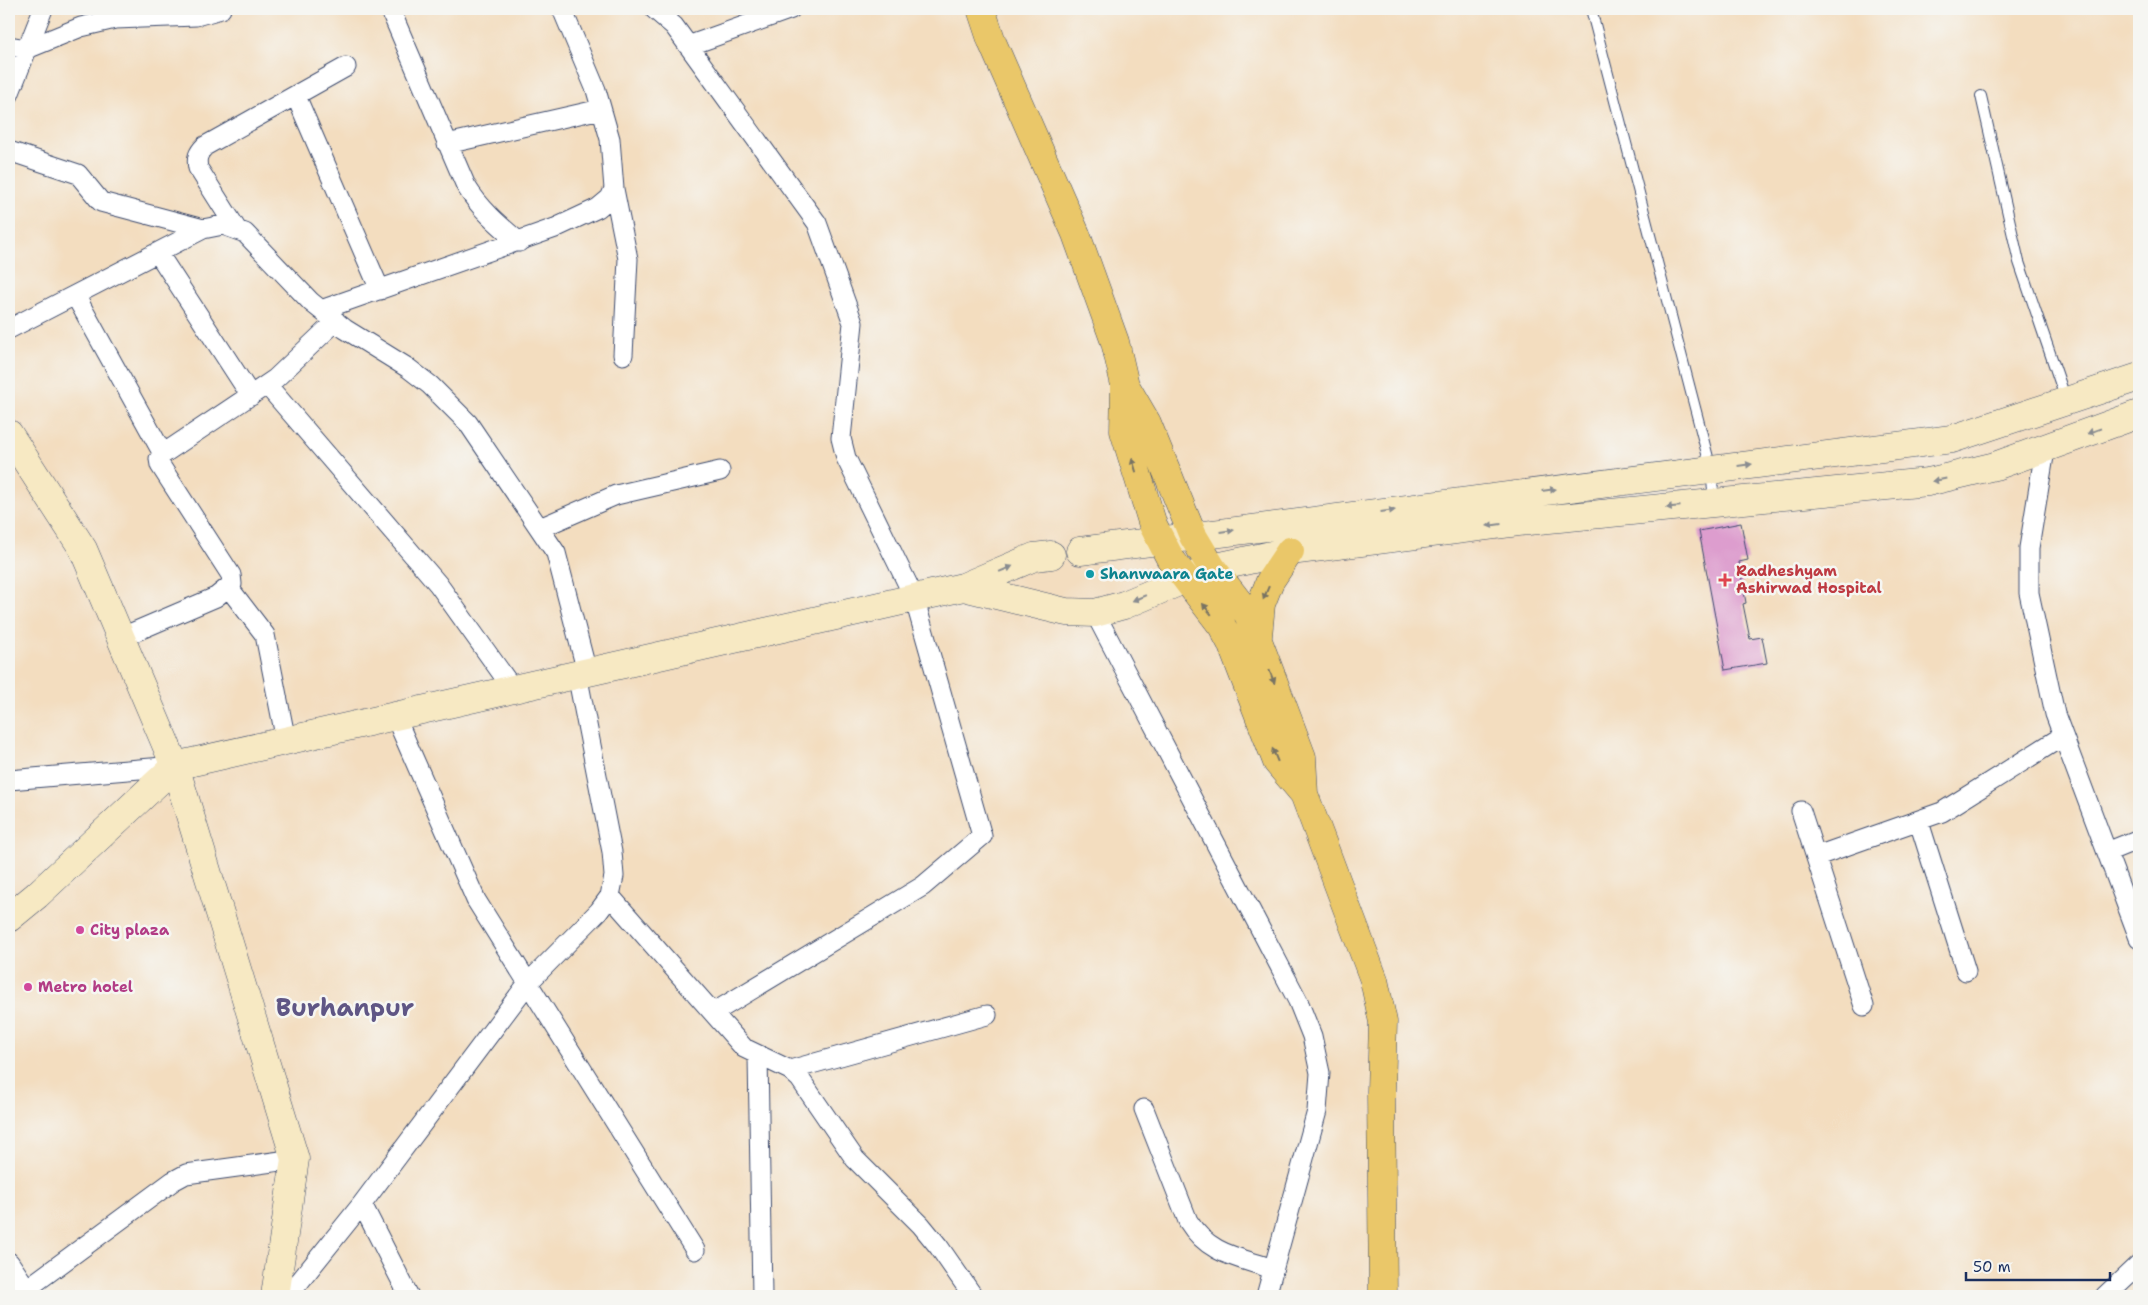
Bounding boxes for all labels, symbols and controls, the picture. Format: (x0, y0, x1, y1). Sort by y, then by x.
one-way arrow (2086, 428, 2101, 436)
one-way arrow (1130, 458, 1138, 473)
one-way arrow (1737, 461, 1753, 469)
one-way arrow (1930, 476, 1946, 484)
one-way arrow (1541, 486, 1557, 494)
one-way arrow (1664, 503, 1680, 511)
one-way arrow (1380, 507, 1396, 515)
one-way arrow (1485, 521, 1501, 529)
one-way arrow (1219, 527, 1235, 535)
place label: Radheshyam Ashirwad Hospital (1736, 561, 1882, 598)
place label: Shanwaara Gate (1100, 564, 1233, 584)
one-way arrow (999, 565, 1014, 573)
marker: Shanwaara Gate (1084, 568, 1096, 580)
marker: Radheshyam Ashirwad Hospital (1718, 573, 1732, 587)
one-way arrow (1261, 585, 1269, 600)
one-way arrow (1132, 595, 1147, 603)
one-way arrow (1201, 603, 1213, 615)
one-way arrow (1269, 669, 1276, 684)
one-way arrow (1270, 748, 1278, 762)
place label: City plaza (90, 920, 170, 940)
marker: City plaza (74, 924, 86, 936)
place label: Metro hotel (38, 977, 133, 997)
marker: Metro hotel (22, 981, 34, 993)
district label: Burhanpur (276, 990, 414, 1024)
scale bar (1966, 1250, 2109, 1282)
text: 50 m (1973, 1257, 2011, 1277)

